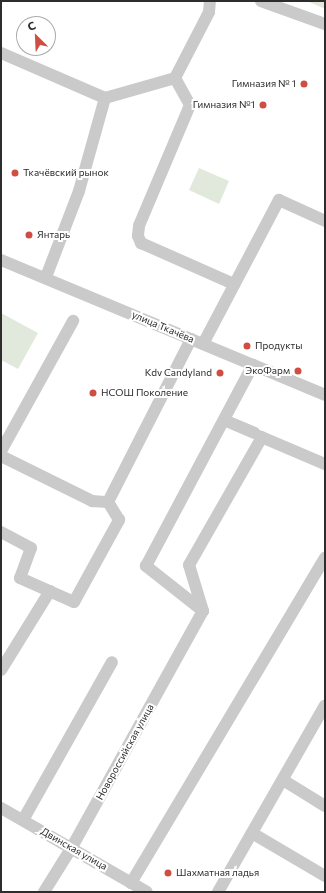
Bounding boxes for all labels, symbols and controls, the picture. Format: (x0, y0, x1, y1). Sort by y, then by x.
north arrow (16, 16, 56, 56)
text: С (25, 18, 37, 33)
place label: Гимназия № 1 (232, 78, 296, 90)
marker: Гимназия № 1 (299, 79, 309, 89)
place label: Гимназия №1 (193, 99, 255, 111)
marker: Гимназия №1 (258, 100, 268, 110)
place label: Ткачёвский рынок (23, 167, 109, 179)
marker: Ткачёвский рынок (10, 168, 20, 178)
place label: Янтарь (37, 229, 70, 241)
marker: Янтарь (24, 230, 34, 240)
street label: улица Ткачёва (130, 308, 196, 346)
place label: Продукты (255, 340, 302, 352)
marker: Продукты (242, 341, 252, 351)
place label: ЭкоФарм (245, 365, 290, 377)
marker: ЭкоФарм (293, 366, 303, 376)
place label: Kdv Candyland (145, 367, 212, 379)
marker: Kdv Candyland (215, 368, 225, 378)
place label: НСОШ Поколение (101, 387, 188, 399)
marker: НСОШ Поколение (88, 388, 98, 398)
street label: Новороссийская улица (94, 702, 156, 802)
street label: Двинская улица (39, 825, 109, 873)
place label: Шахматная ладья (176, 867, 259, 879)
marker: Шахматная ладья (163, 868, 173, 878)

